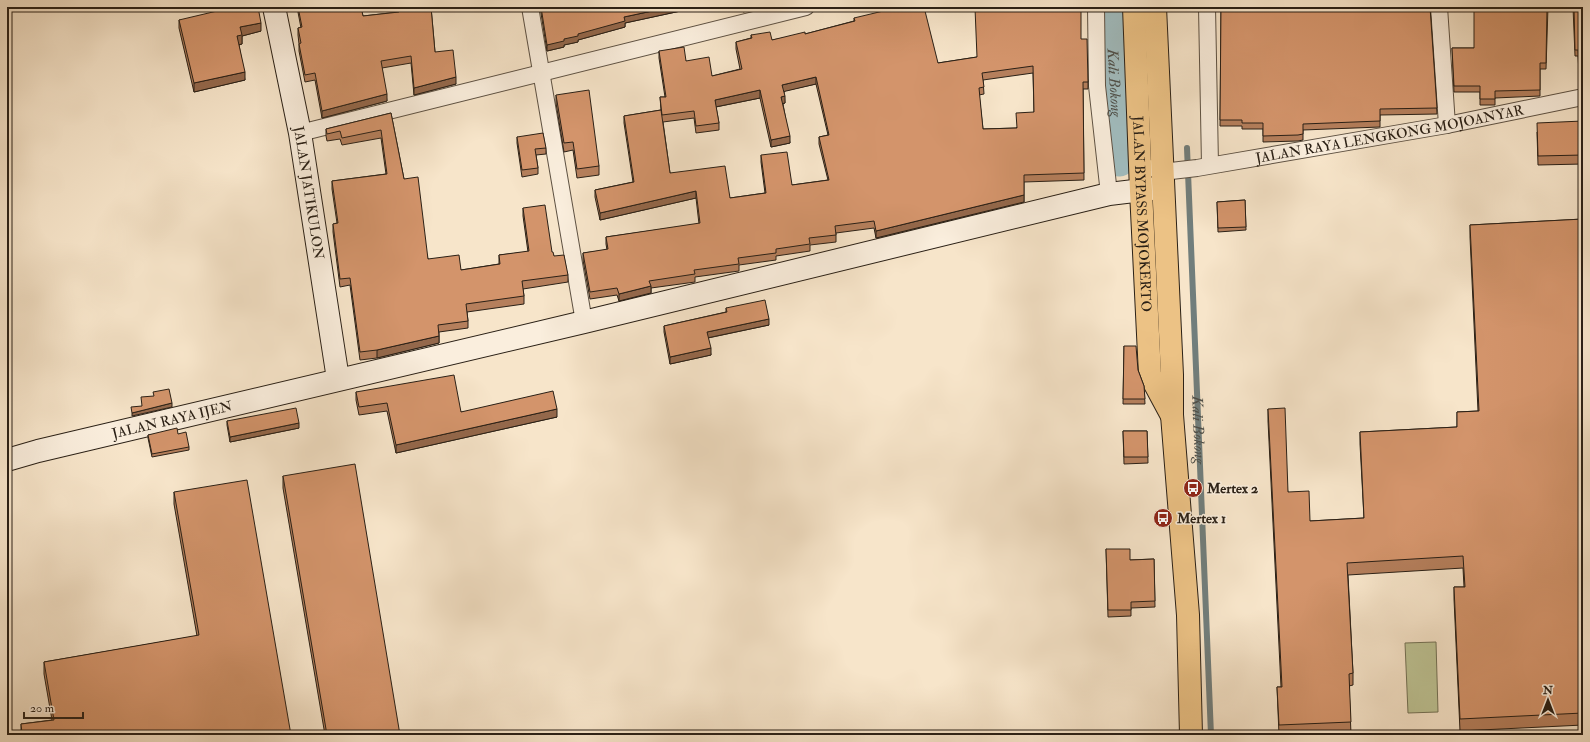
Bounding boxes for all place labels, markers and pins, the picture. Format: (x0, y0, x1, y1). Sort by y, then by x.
bus stop icon: Mertex 2 (1182, 477, 1204, 499)
place label: Mertex 2 (1206, 480, 1258, 497)
bus stop icon: Mertex 1 (1152, 507, 1174, 529)
place label: Mertex 1 (1176, 510, 1226, 527)

